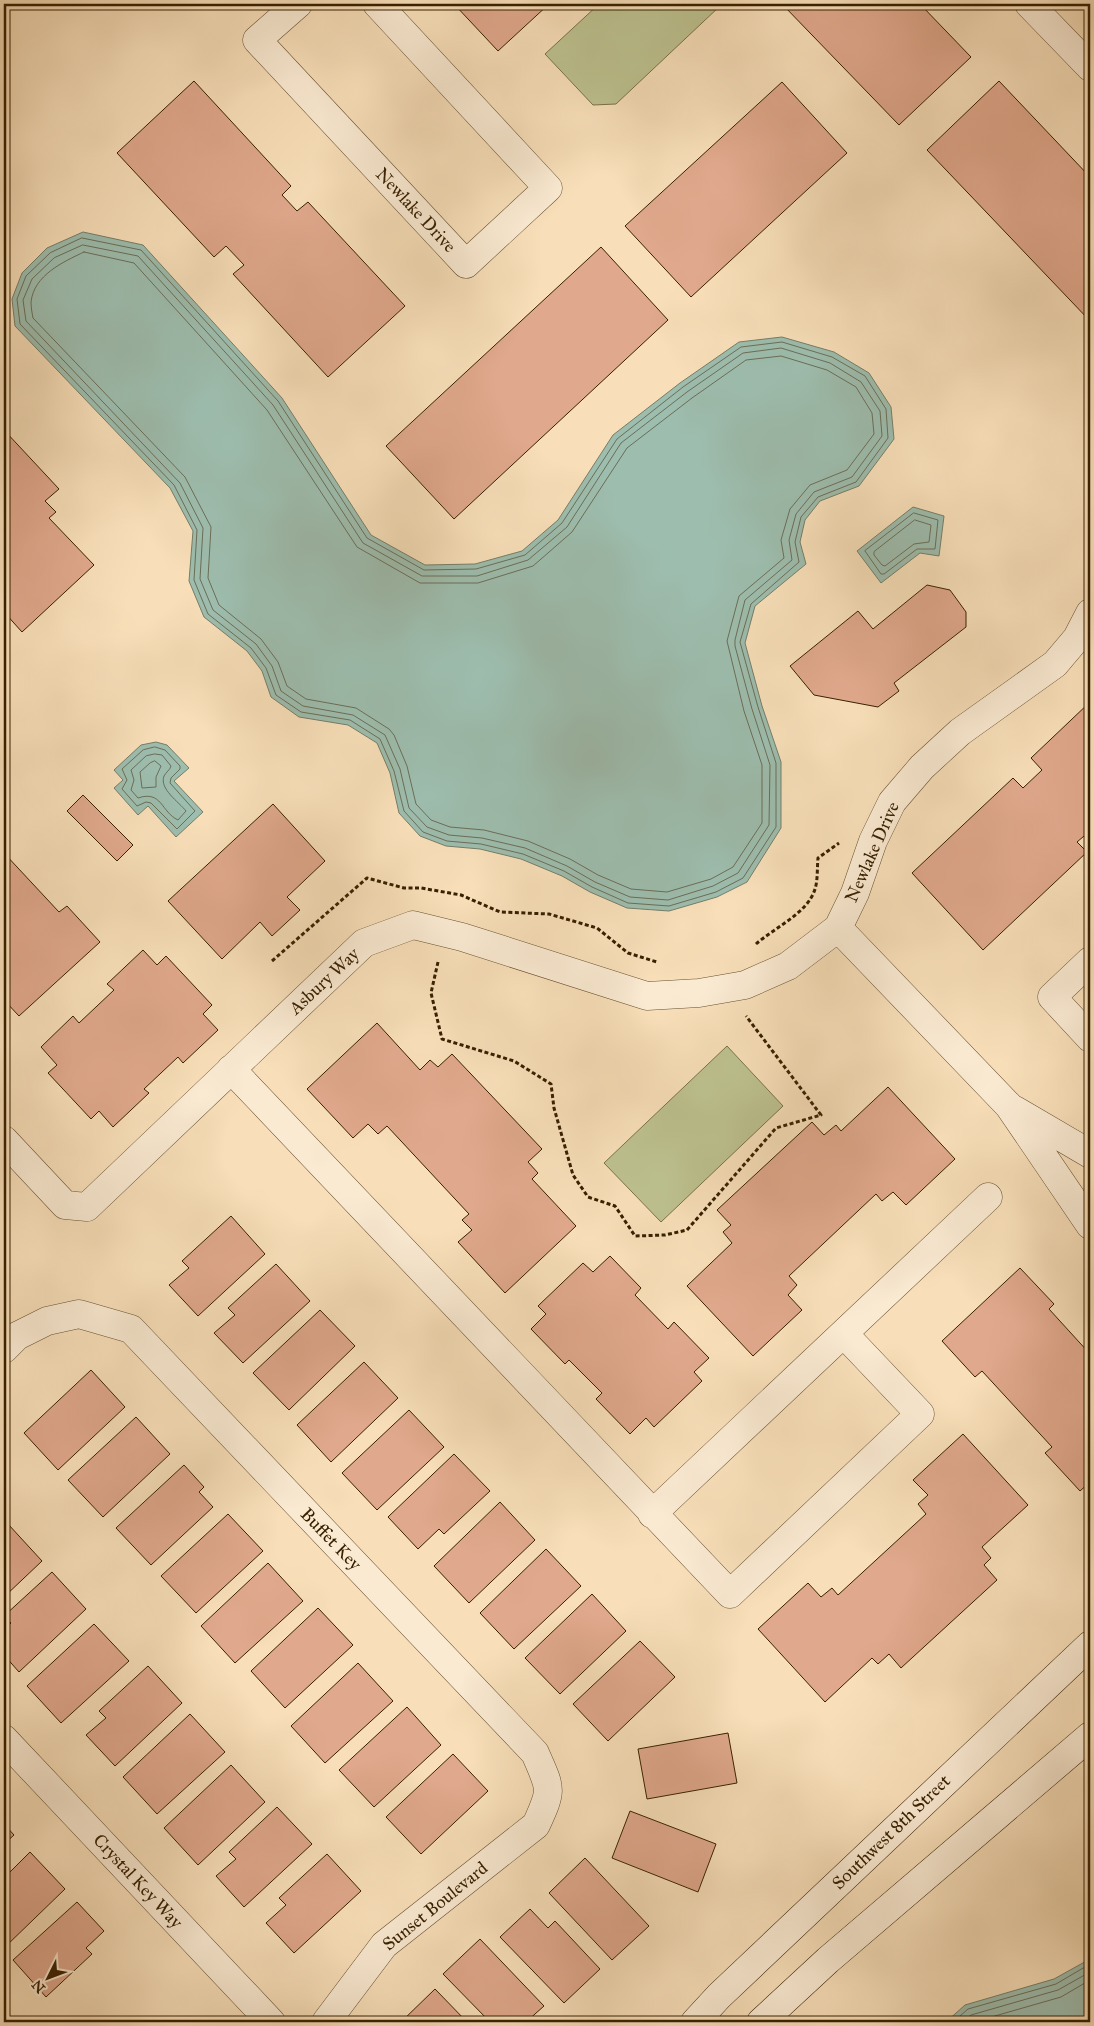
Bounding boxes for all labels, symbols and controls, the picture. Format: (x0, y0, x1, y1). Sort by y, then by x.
street label: Newlake Drive (371, 163, 461, 257)
street label: Newlake Drive (840, 798, 904, 906)
street label: Asbury Way (284, 943, 364, 1020)
street label: Buffet Key (296, 1503, 367, 1575)
street label: Southwest 8th Street (827, 1770, 955, 1894)
street label: Crystal Key Way (89, 1829, 188, 1933)
street label: Sunset Boulevard (378, 1857, 492, 1955)
north arrow (22, 1954, 72, 2004)
text: N (28, 1976, 49, 1996)

